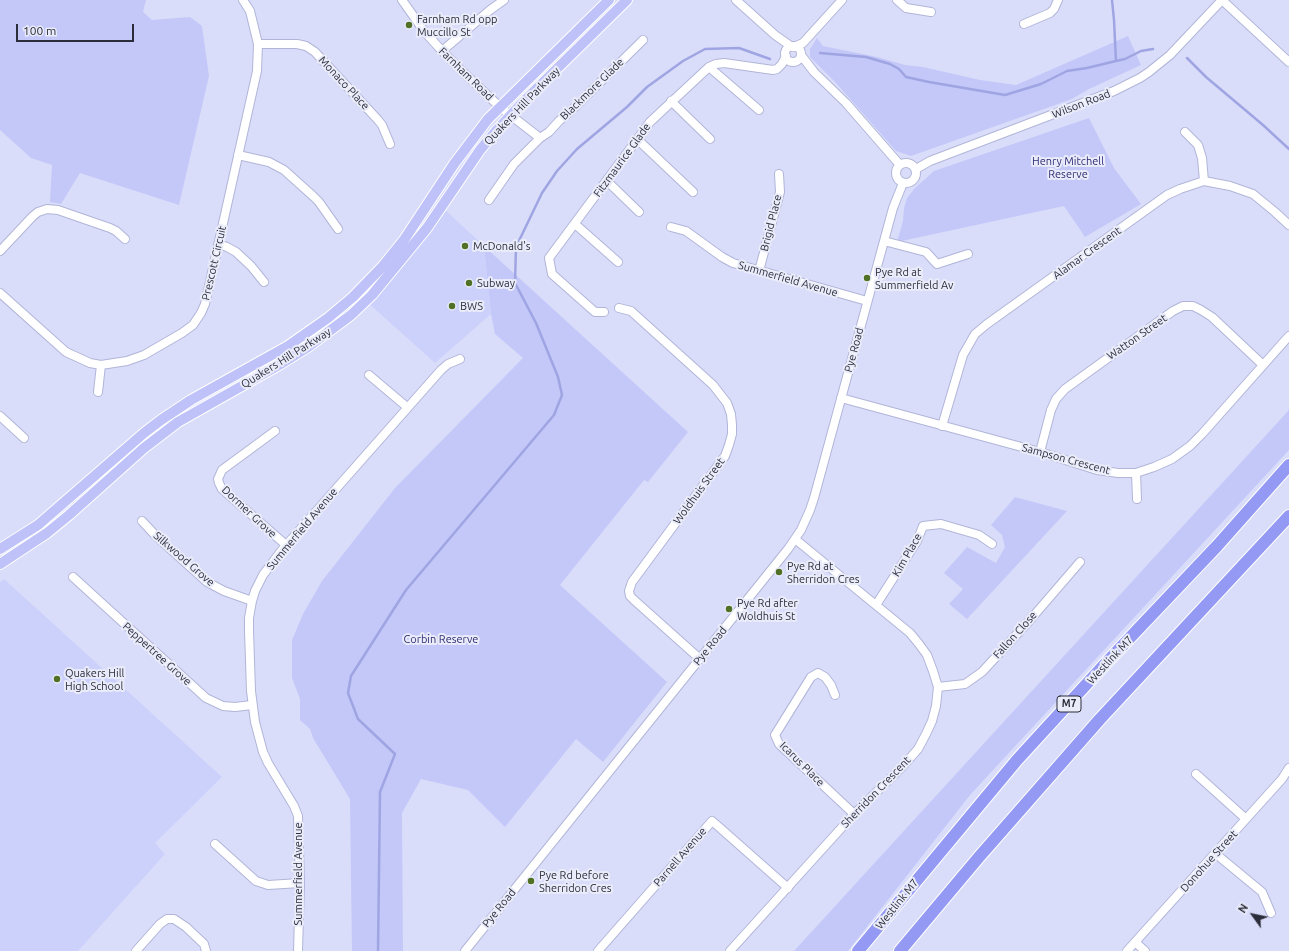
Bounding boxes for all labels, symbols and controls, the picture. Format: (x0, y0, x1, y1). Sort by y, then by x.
place label: Farnham Rd opp Muccillo St (417, 12, 498, 38)
scale bar (18, 16, 136, 42)
marker: Farnham Rd opp Muccillo St (404, 20, 414, 30)
text: 100 m (23, 24, 56, 37)
street label: Farnham Road (436, 45, 496, 103)
street label: Monaco Place (316, 54, 372, 112)
street label: Blackmore Glade (557, 55, 627, 123)
street label: Quakers Hill Parkway (481, 64, 563, 148)
street label: Wilson Road (1050, 87, 1112, 121)
street label: Fitzmaurice Glade (591, 120, 653, 200)
park label: Henry Mitchell Reserve (1032, 154, 1104, 180)
street label: Brigid Place (758, 193, 784, 253)
street label: Prescott Circuit (199, 224, 229, 302)
street label: Alamar Crescent (1050, 224, 1124, 282)
place label: McDonald's (473, 239, 531, 253)
marker: McDonald's (460, 241, 470, 251)
street label: Summerfield Avenue (737, 258, 839, 300)
place label: Pye Rd at Summerfield Av (875, 265, 953, 291)
marker: Pye Rd at Summerfield Av (862, 273, 872, 283)
place label: Subway (477, 276, 515, 290)
marker: Subway (464, 278, 474, 288)
place label: BWS (460, 299, 483, 313)
marker: BWS (447, 301, 457, 311)
street label: Watton Street (1104, 311, 1170, 363)
street label: Quakers Hill Parkway (239, 325, 333, 391)
street label: Pye Road (842, 326, 866, 374)
street label: Sampson Crescent (1020, 441, 1112, 477)
street label: Woldhuis Street (670, 455, 728, 527)
street label: Dormer Grove (219, 483, 279, 541)
street label: Summerfield Avenue (264, 485, 340, 573)
street label: Silkwood Grove (151, 529, 217, 589)
street label: Kim Place (889, 531, 925, 579)
place label: Pye Rd at Sherridon Cres (787, 559, 860, 585)
marker: Pye Rd at Sherridon Cres (774, 567, 784, 577)
place label: Pye Rd after Woldhuis St (737, 596, 798, 622)
marker: Pye Rd after Woldhuis St (724, 604, 734, 614)
street label: Fallon Close (990, 609, 1040, 661)
street label: Peppertree Grove (120, 620, 194, 688)
street label: Pye Road (690, 624, 730, 668)
park label: Corbin Reserve (404, 632, 478, 646)
street label: Westlink M7 (1084, 633, 1136, 687)
place label: Quakers Hill High School (65, 666, 124, 692)
marker: Quakers Hill High School (52, 674, 62, 684)
road number: M7 (1057, 696, 1081, 712)
street label: Icarus Place (777, 739, 827, 789)
street label: Sherridon Crescent (838, 753, 914, 831)
street label: Summerfield Avenue (291, 822, 305, 926)
street label: Parnell Avenue (651, 825, 709, 889)
street label: Donohue Street (1178, 827, 1240, 895)
place label: Pye Rd before Sherridon Cres (539, 868, 612, 894)
marker: Pye Rd before Sherridon Cres (526, 876, 536, 886)
street label: Westlink M7 (873, 876, 921, 932)
street label: Pye Road (479, 886, 519, 930)
north arrow (1233, 895, 1273, 935)
text: N (1236, 902, 1250, 915)

